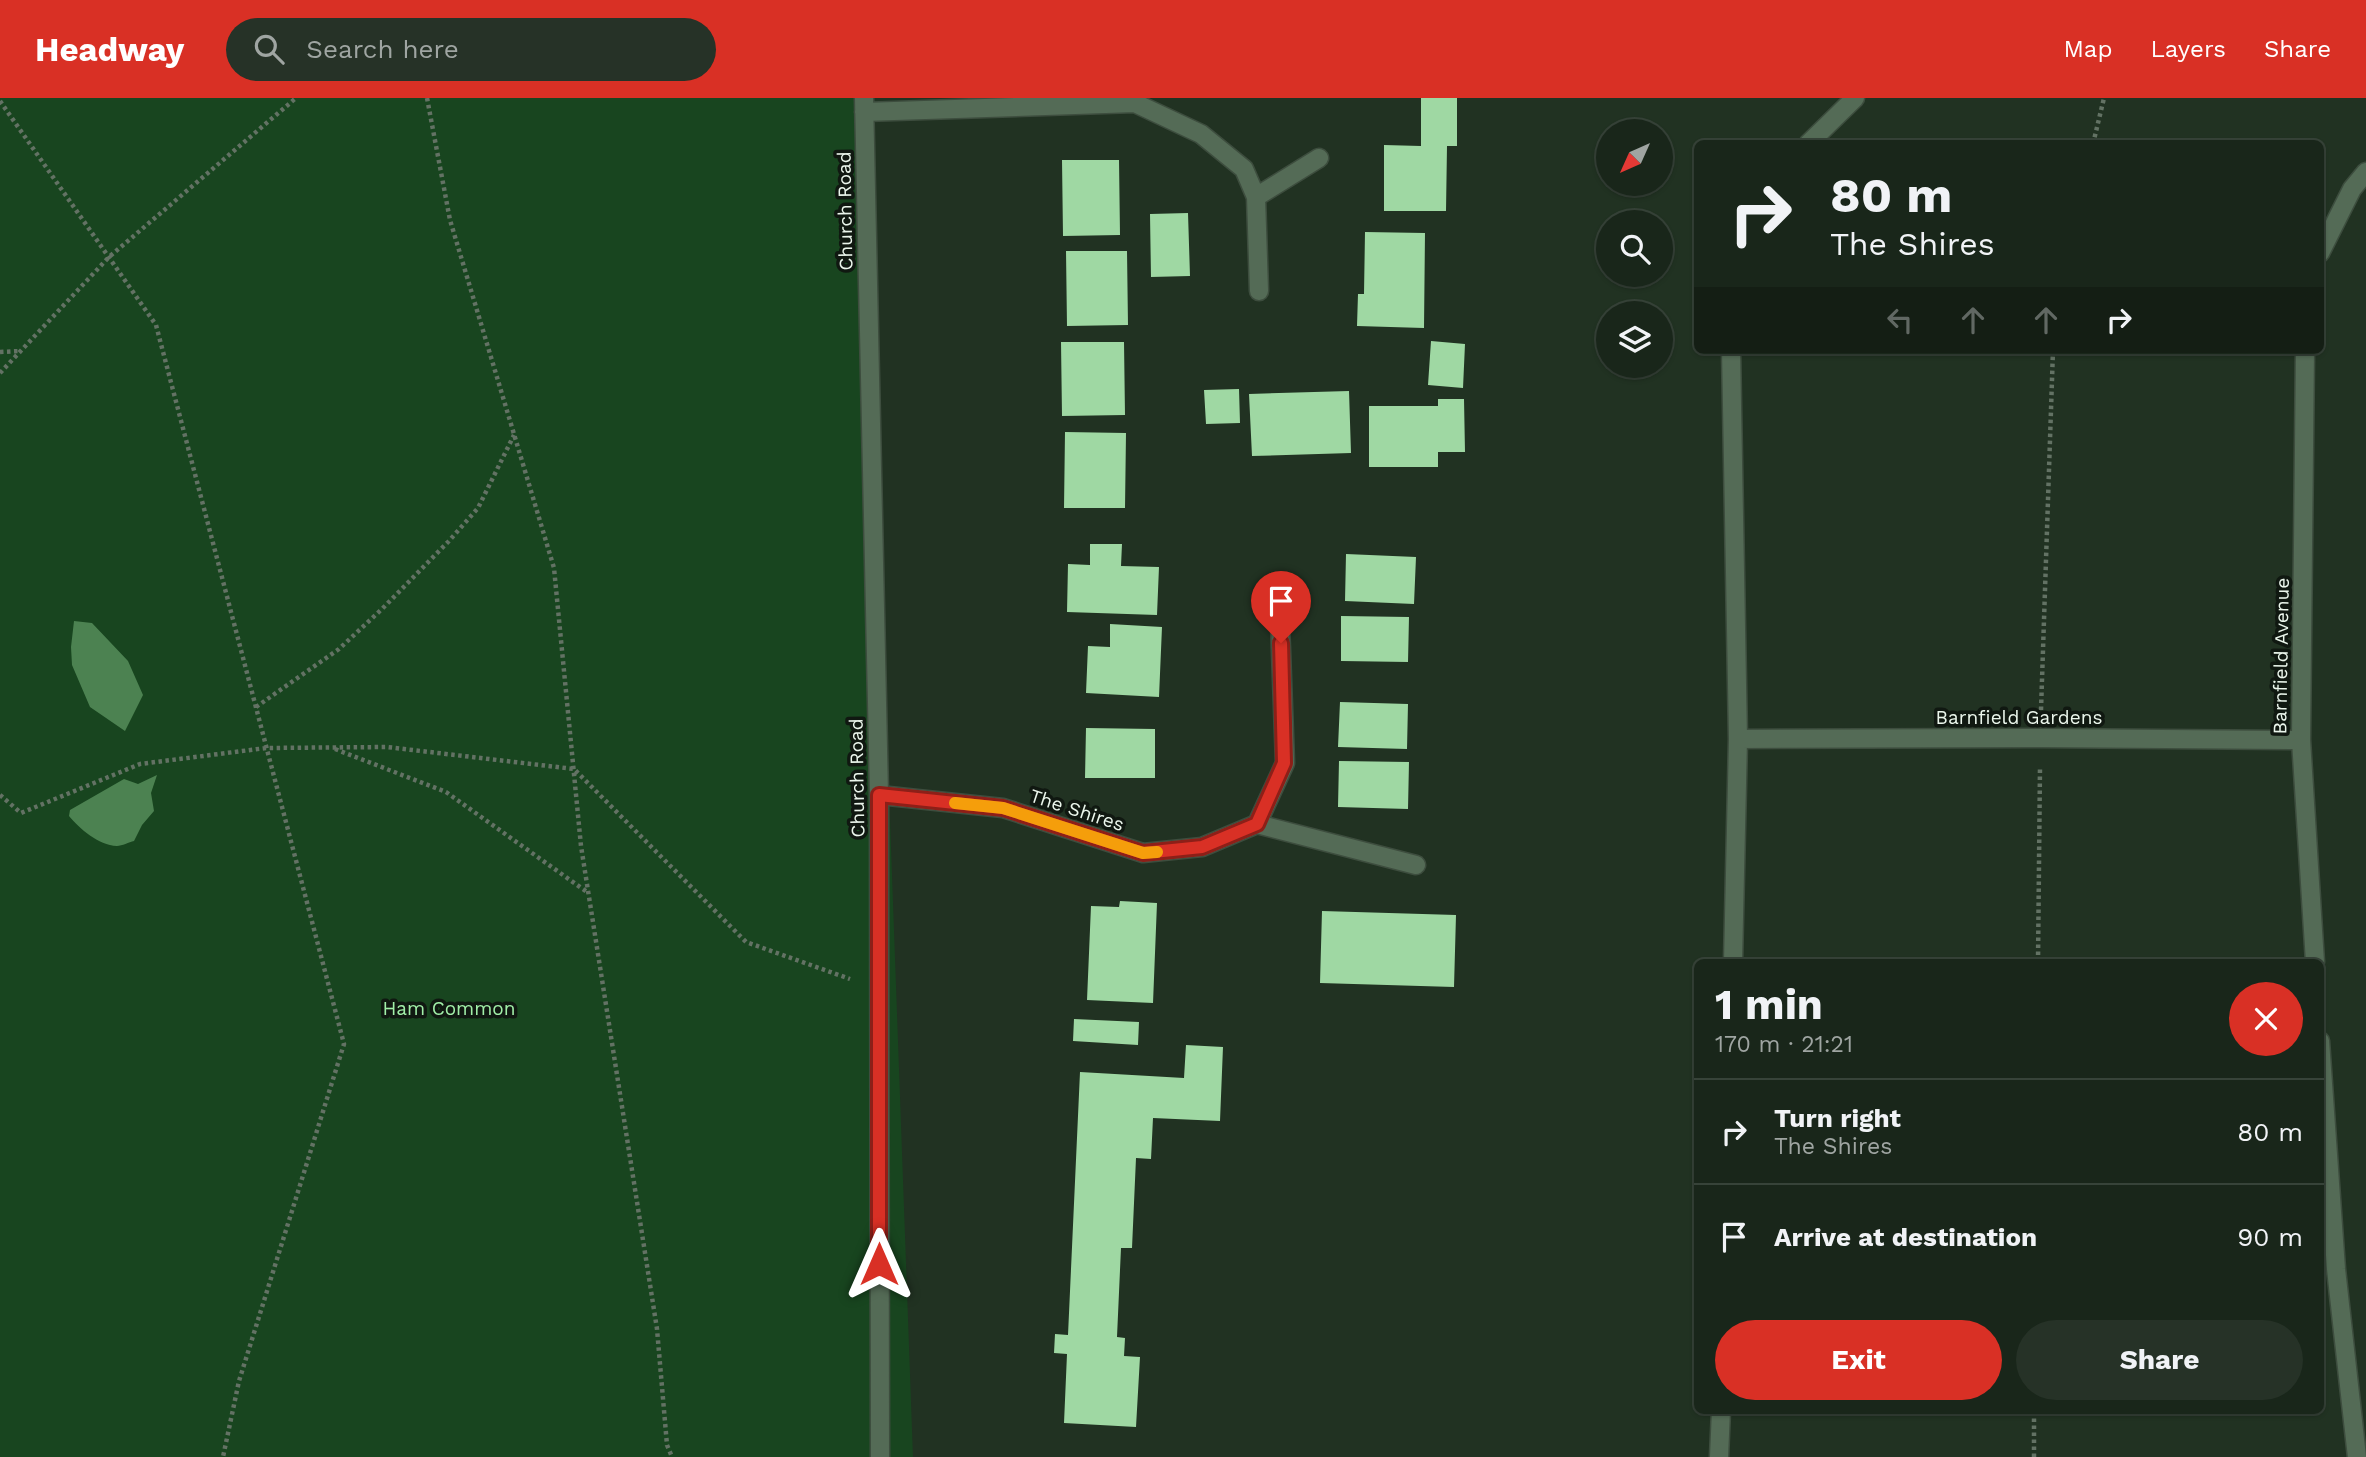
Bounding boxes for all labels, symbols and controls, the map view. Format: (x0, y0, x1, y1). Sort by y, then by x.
search box (226, 18, 716, 81)
text: Headway (35, 30, 184, 69)
icon: search (250, 30, 288, 68)
text: Search here (306, 34, 459, 64)
text: Map (2064, 35, 2112, 63)
text: Layers (2150, 35, 2226, 63)
text: Share (2264, 35, 2331, 63)
north arrow (1596, 119, 1673, 196)
map controls (1596, 119, 1673, 378)
street label: Church Road (832, 151, 858, 271)
text: 80 m (1830, 166, 1952, 224)
icon: right (1715, 168, 1806, 259)
button: search (1596, 210, 1673, 287)
text: The Shires (1830, 225, 1995, 263)
button: layers (1596, 301, 1673, 378)
icon: left (1881, 301, 1919, 339)
icon: ahead (1954, 301, 1992, 339)
icon: ahead (2027, 301, 2065, 339)
icon: right (2100, 301, 2138, 339)
pin (1251, 571, 1311, 643)
street label: Barnfield Avenue (2268, 577, 2294, 735)
icon: arrive (1262, 582, 1300, 620)
street label: Barnfield Gardens (1936, 706, 2102, 729)
street label: Church Road (844, 718, 870, 838)
street label: The Shires (1027, 784, 1127, 836)
text: 1 min (1715, 980, 1823, 1029)
button: close (2229, 982, 2303, 1056)
park label: Ham Common (383, 997, 515, 1020)
text: 170 m · 21:21 (1715, 1031, 1853, 1058)
text: Turn right (1774, 1103, 1901, 1133)
icon: right (1715, 1113, 1753, 1151)
text: 80 m (2237, 1117, 2303, 1147)
text: The Shires (1774, 1133, 1892, 1160)
icon: arrive (1715, 1218, 1753, 1256)
text: Arrive at destination (1774, 1222, 2037, 1252)
text: 90 m (2237, 1222, 2303, 1252)
position arrow (842, 1227, 916, 1301)
button: Exit (1715, 1320, 2002, 1400)
button: Share (2016, 1320, 2303, 1400)

